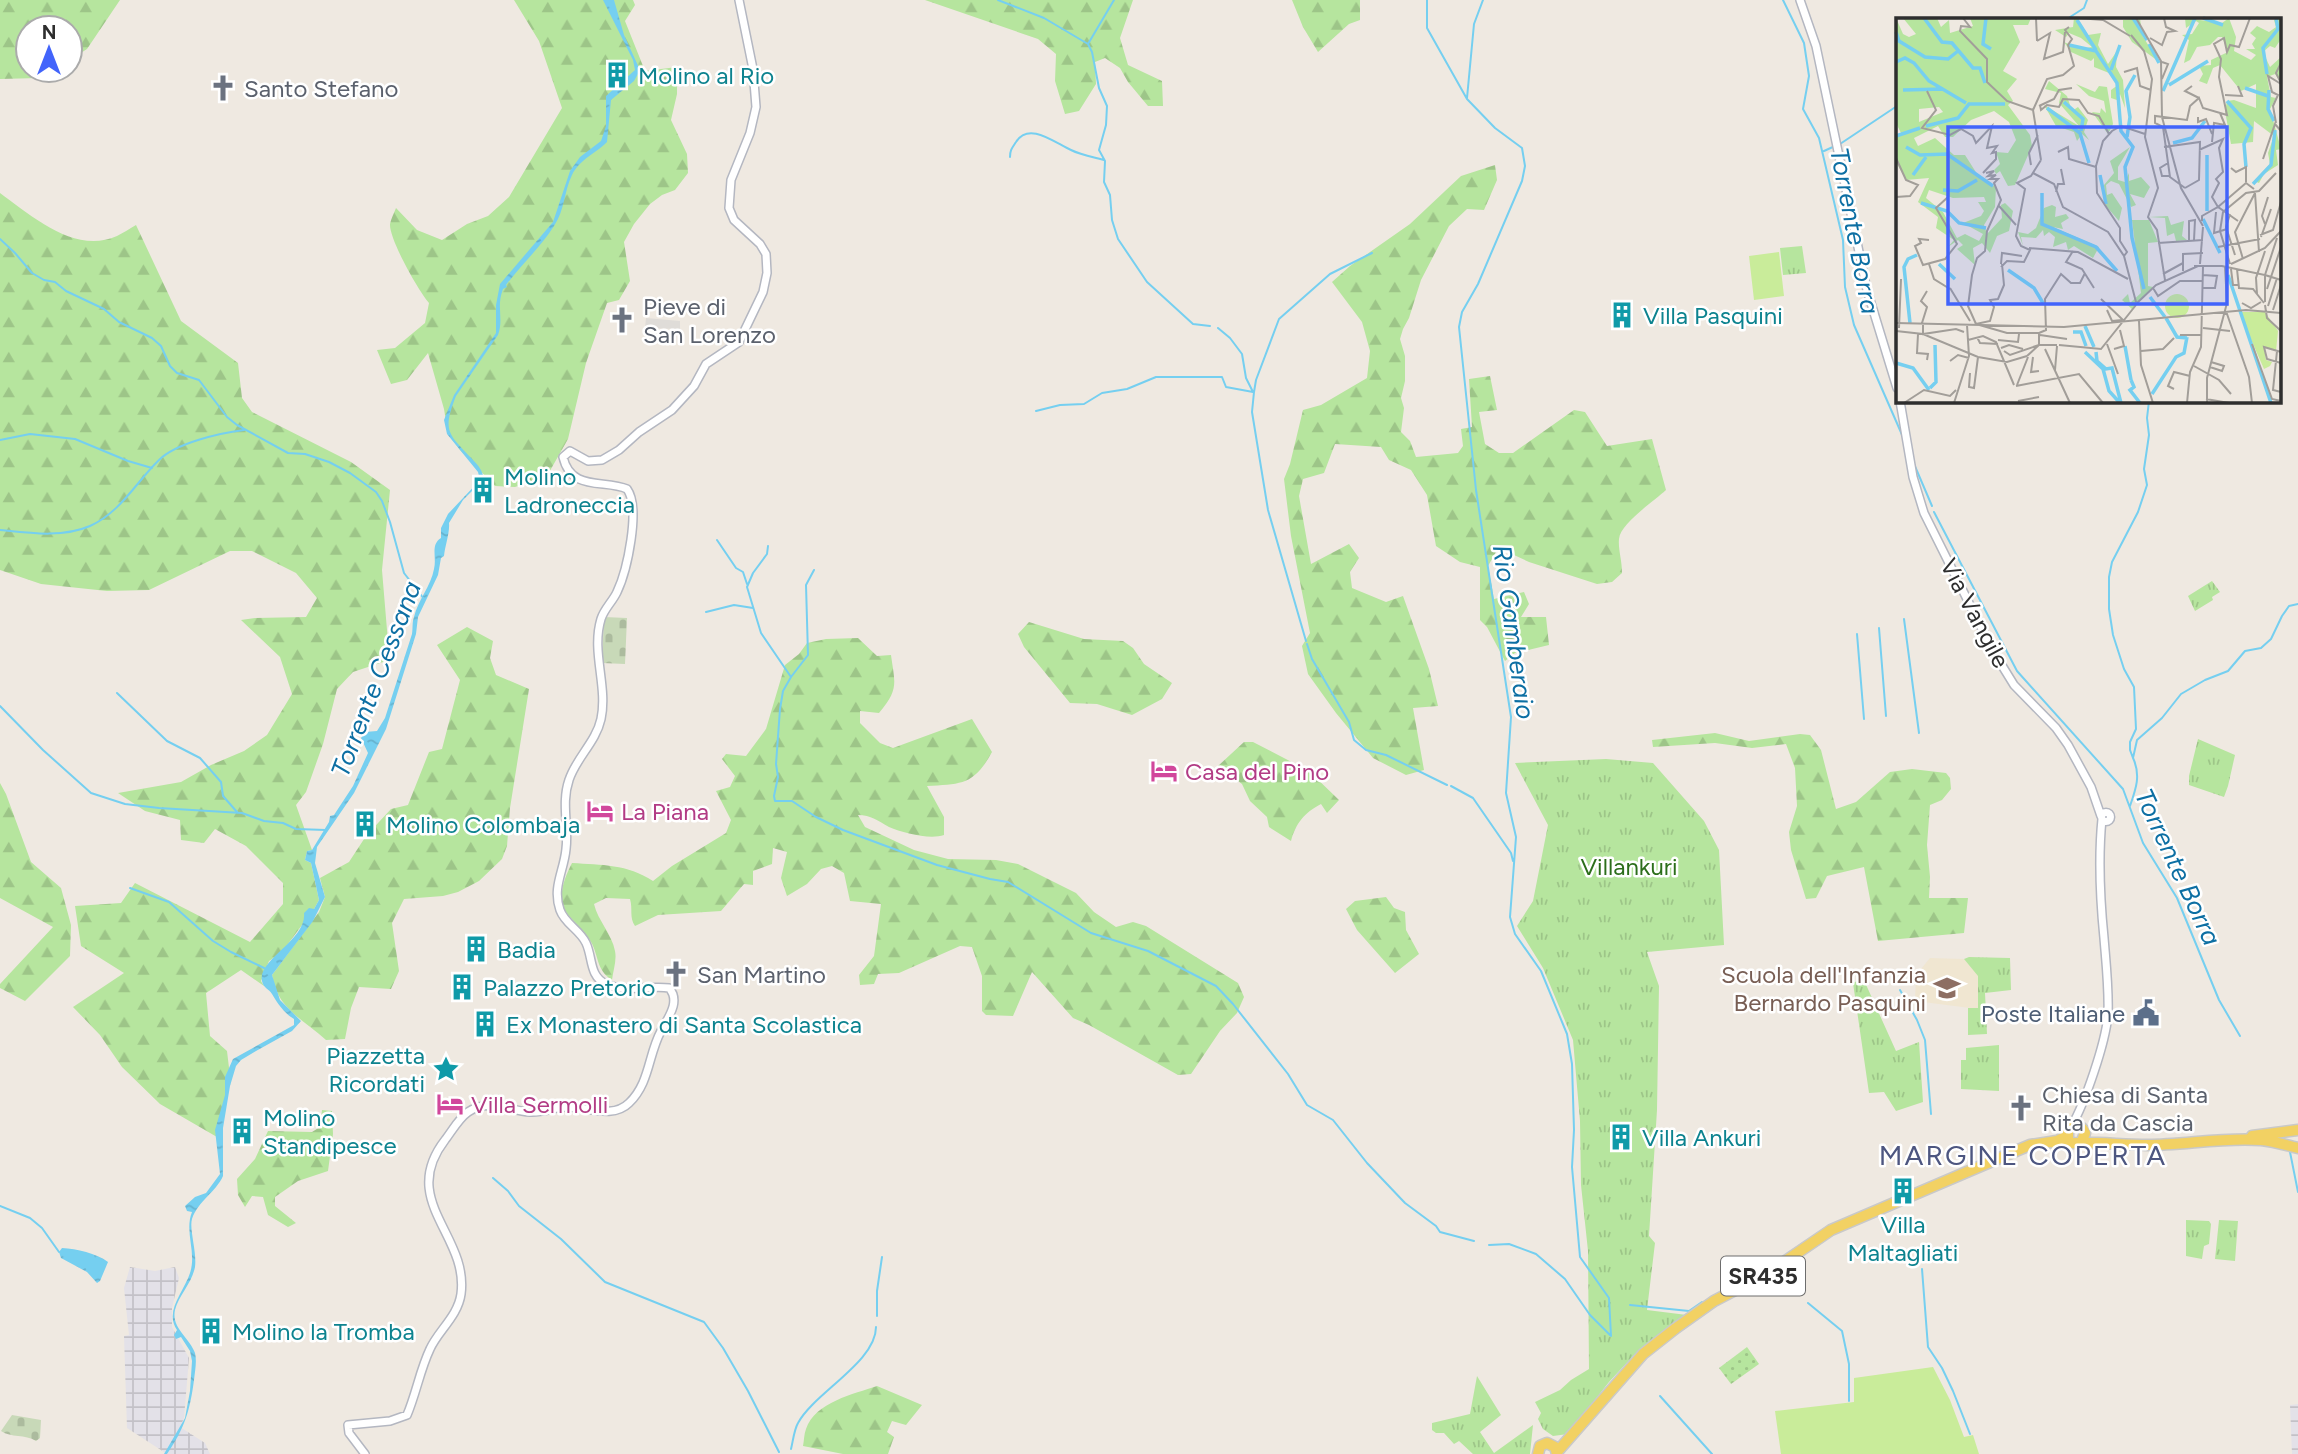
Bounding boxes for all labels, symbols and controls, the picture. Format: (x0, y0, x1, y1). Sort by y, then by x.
north arrow (14, 14, 84, 84)
inset map (1896, 18, 2280, 402)
text: N (42, 21, 56, 44)
building icon: Molino al Rio (602, 60, 632, 90)
place label: Molino al Rio (638, 61, 774, 90)
church icon: Santo Stefano (208, 73, 238, 103)
place label: Santo Stefano (244, 74, 398, 103)
water label: Torrente Borra (1823, 145, 1887, 317)
place label: Pieve di San Lorenzo (643, 292, 776, 349)
building icon: Villa Pasquini (1607, 300, 1637, 330)
place label: Villa Pasquini (1643, 301, 1783, 330)
church icon: Pieve di San Lorenzo (607, 305, 637, 335)
place label: Molino Ladroneccia (504, 462, 635, 519)
building icon: Molino Ladroneccia (468, 475, 498, 505)
water label: Rio Gamberaio (1486, 543, 1542, 721)
street label: Via Vangile (1934, 553, 2016, 673)
water label: Torrente Cessana (324, 576, 428, 782)
hotel icon: Casa del Pino (1149, 756, 1179, 786)
place label: Casa del Pino (1185, 757, 1329, 786)
water label: Torrente Borra (2128, 784, 2228, 950)
hotel icon: La Piana (585, 796, 615, 826)
place label: La Piana (621, 797, 709, 826)
building icon: Molino Colombaja (350, 809, 380, 839)
place label: Molino Colombaja (386, 810, 580, 839)
park label: Villankuri (1580, 852, 1678, 881)
building icon: Badia (461, 934, 491, 964)
place label: Badia (497, 935, 556, 964)
church icon: San Martino (661, 959, 691, 989)
place label: San Martino (697, 960, 826, 989)
place label: Scuola dell'Infanzia Bernardo Pasquini (1721, 960, 1926, 1017)
building icon: Palazzo Pretorio (447, 972, 477, 1002)
place label: Palazzo Pretorio (483, 973, 655, 1002)
school or university icon: Scuola dell'Infanzia Bernardo Pasquini (1932, 973, 1962, 1003)
public building icon: Poste Italiane (2131, 998, 2161, 1028)
place label: Poste Italiane (1981, 999, 2125, 1028)
building icon: Ex Monastero di Santa Scolastica (470, 1009, 500, 1039)
place label: Ex Monastero di Santa Scolastica (506, 1010, 862, 1039)
place label: Piazzetta Ricordati (326, 1041, 425, 1098)
place icon: Piazzetta Ricordati (431, 1054, 461, 1084)
place label: Chiesa di Santa Rita da Cascia (2042, 1080, 2208, 1137)
hotel icon: Villa Sermolli (435, 1089, 465, 1119)
place label: Villa Sermolli (471, 1090, 608, 1119)
church icon: Chiesa di Santa Rita da Cascia (2006, 1093, 2036, 1123)
place label: Molino Standipesce (263, 1103, 397, 1160)
building icon: Molino Standipesce (227, 1116, 257, 1146)
building icon: Villa Ankuri (1606, 1122, 1636, 1152)
place label: Villa Ankuri (1642, 1123, 1761, 1152)
district label: MARGINE COPERTA (1879, 1138, 2167, 1172)
building icon: Villa Maltagliati (1888, 1176, 1918, 1206)
place label: Villa Maltagliati (1848, 1210, 1958, 1267)
road number: SR435 (1721, 1256, 1805, 1296)
building icon: Molino la Tromba (196, 1316, 226, 1346)
place label: Molino la Tromba (232, 1317, 415, 1346)

